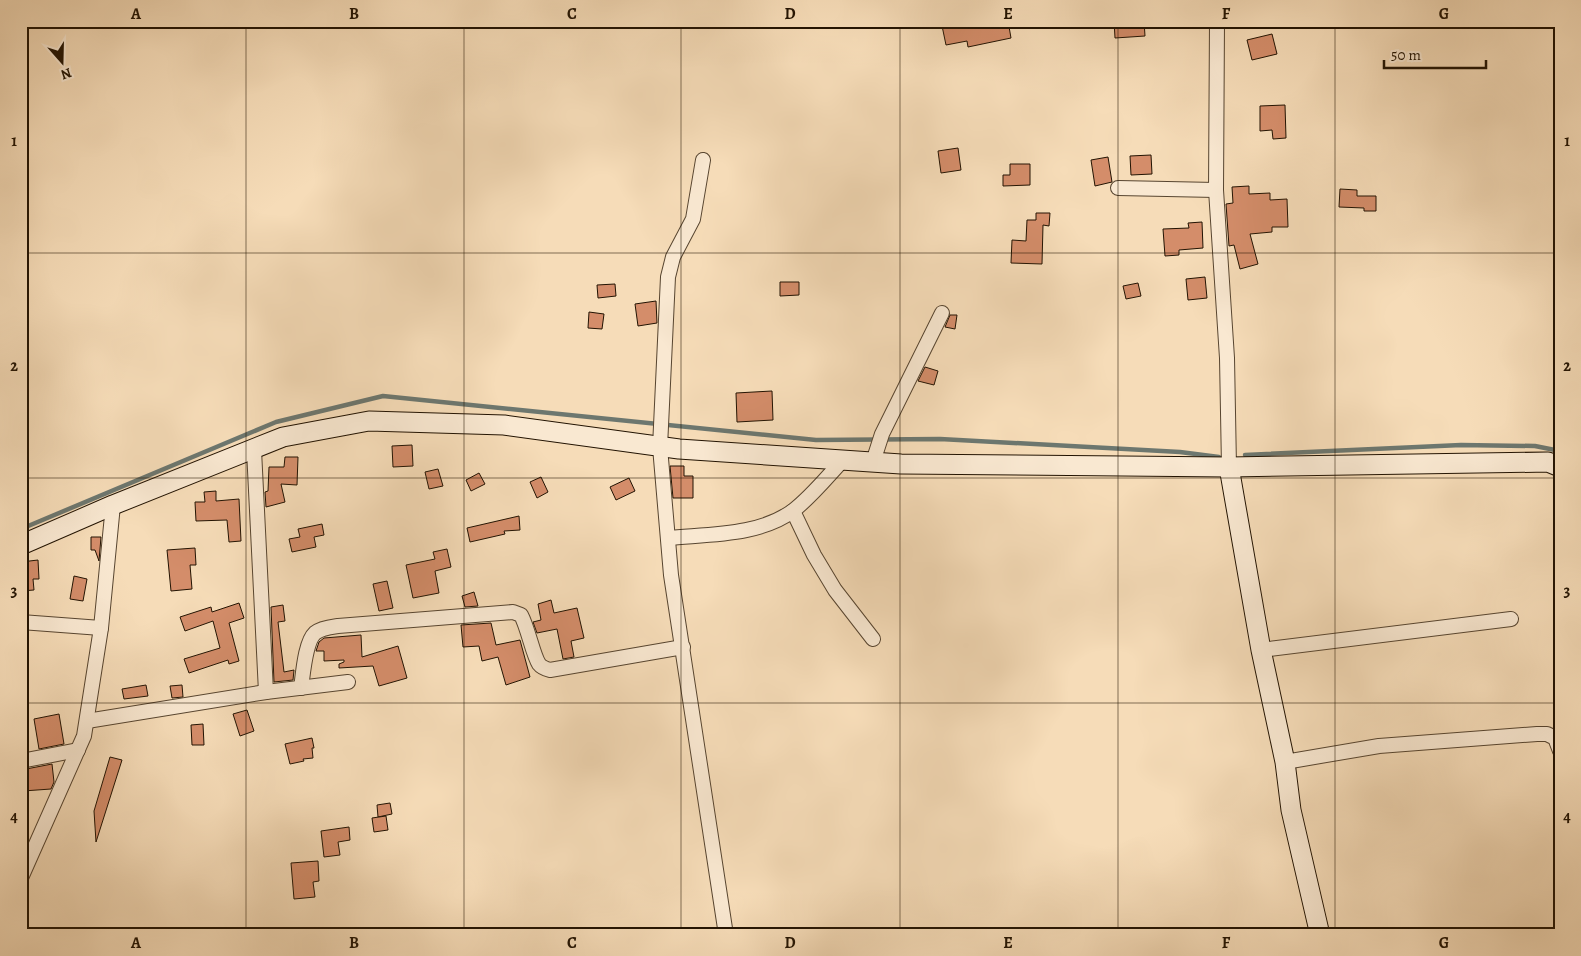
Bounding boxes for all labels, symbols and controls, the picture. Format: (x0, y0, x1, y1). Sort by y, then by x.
text: A (130, 3, 142, 25)
text: B (349, 3, 359, 25)
text: C (567, 3, 577, 25)
text: D (784, 3, 796, 25)
text: E (1003, 3, 1013, 25)
text: F (1222, 3, 1231, 25)
text: G (1439, 3, 1449, 25)
north arrow (38, 38, 88, 88)
scale bar (1384, 38, 1486, 70)
text: 50 m (1391, 45, 1421, 65)
text: N (58, 63, 74, 84)
text: 1 (11, 130, 17, 152)
text: 1 (1564, 130, 1570, 152)
text: 2 (10, 355, 18, 377)
text: 2 (1563, 355, 1571, 377)
text: 3 (11, 580, 18, 602)
text: 3 (1564, 580, 1571, 602)
text: 4 (10, 806, 18, 828)
text: 4 (1563, 806, 1571, 828)
text: A (130, 932, 142, 954)
text: B (349, 932, 359, 954)
text: C (567, 932, 577, 954)
text: D (784, 932, 796, 954)
text: E (1003, 932, 1013, 954)
text: F (1222, 932, 1231, 954)
text: G (1439, 932, 1449, 954)

